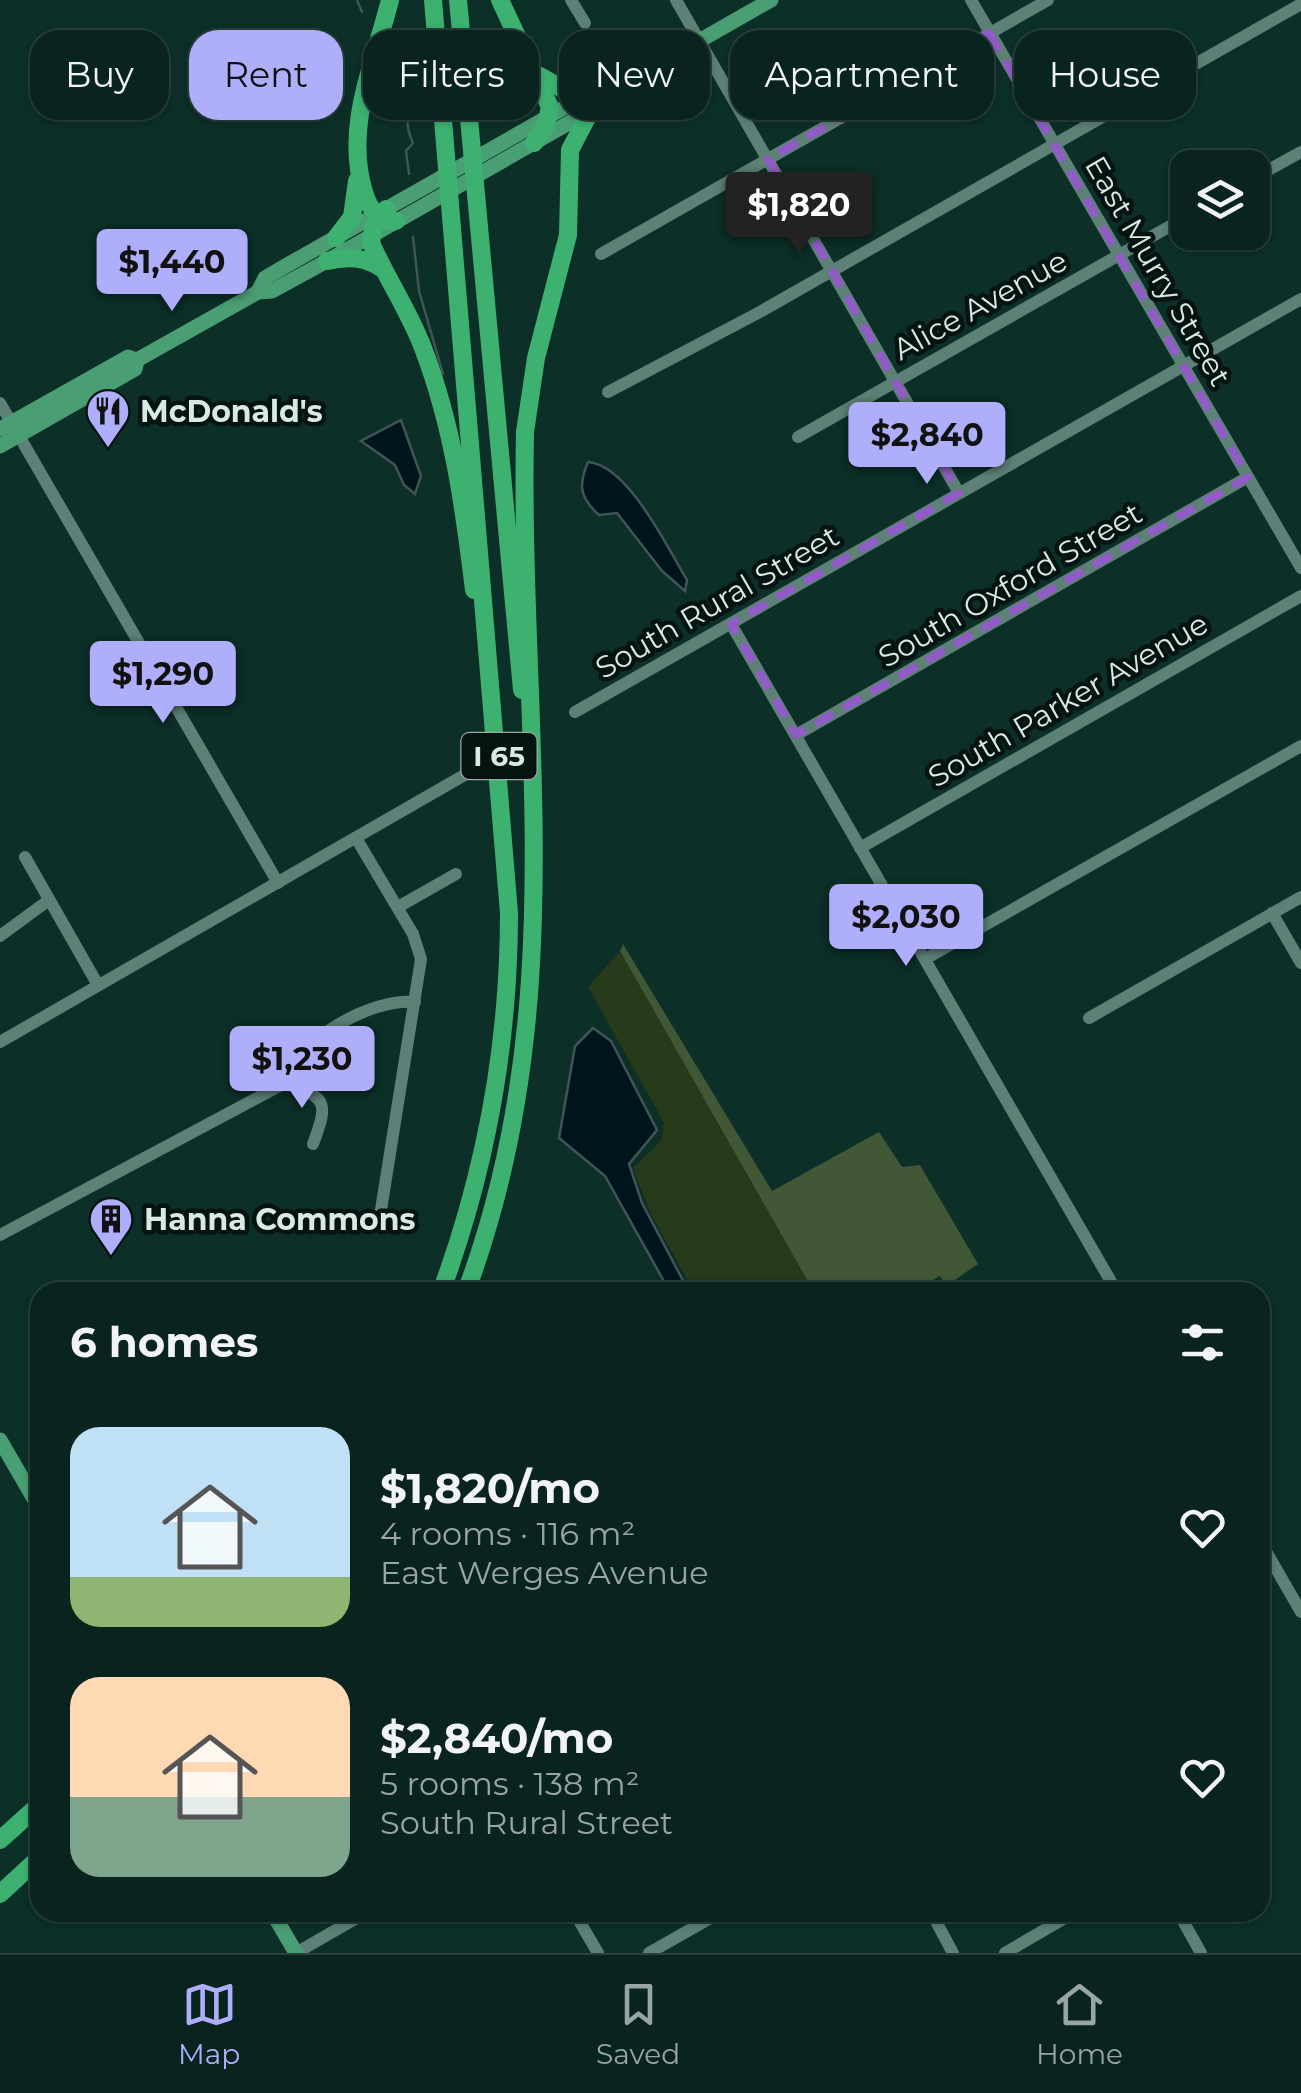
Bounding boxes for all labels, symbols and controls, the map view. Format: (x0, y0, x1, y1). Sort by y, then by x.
chip: Buy (30, 30, 169, 120)
chip: Rent (189, 30, 343, 120)
chip: Filters (363, 30, 539, 120)
chip: New (559, 30, 710, 120)
chip: Apartment (730, 30, 994, 120)
chip: House (1014, 30, 1196, 120)
street label: East Murry Street (1077, 149, 1239, 393)
map controls (1170, 150, 1270, 250)
button: layers (1170, 150, 1270, 250)
pin: $1,820 (718, 172, 880, 257)
text: $1,820 (747, 185, 851, 224)
pin: $1,440 (91, 229, 253, 314)
text: $1,440 (119, 242, 225, 281)
street label: Alice Avenue (886, 242, 1074, 368)
restaurant icon: McDonald's (85, 388, 131, 449)
place label: McDonald's (140, 393, 323, 430)
pin: $2,840 (846, 402, 1008, 487)
text: $2,840 (870, 415, 984, 454)
street label: South Oxford Street (872, 495, 1148, 675)
street label: South Rural Street (589, 517, 845, 687)
street label: South Parker Avenue (922, 605, 1214, 795)
pin: $1,290 (82, 641, 244, 726)
text: $1,290 (112, 654, 214, 693)
road number: I 65 (462, 733, 536, 779)
pin: $2,030 (825, 884, 987, 969)
text: $2,030 (851, 897, 961, 936)
pin: $1,230 (221, 1026, 383, 1111)
text: $1,230 (252, 1039, 352, 1078)
building icon: Hanna Commons (88, 1196, 134, 1257)
place label: Hanna Commons (144, 1201, 415, 1238)
icon: filters (1175, 1315, 1230, 1370)
text: 6 homes (70, 1316, 258, 1368)
text: $1,820/mo (380, 1462, 600, 1514)
icon: home (150, 1467, 270, 1587)
icon: heart (1175, 1500, 1230, 1555)
text: 4 rooms · 116 m² (380, 1514, 635, 1553)
text: East Werges Avenue (380, 1553, 709, 1592)
text: $2,840/mo (380, 1712, 613, 1764)
icon: home (150, 1717, 270, 1837)
icon: heart (1175, 1750, 1230, 1805)
text: 5 rooms · 138 m² (380, 1764, 640, 1803)
text: South Rural Street (380, 1803, 673, 1842)
tab: Map (178, 1977, 240, 2071)
tab: Saved (596, 1977, 680, 2071)
tab: Home (1036, 1977, 1123, 2071)

